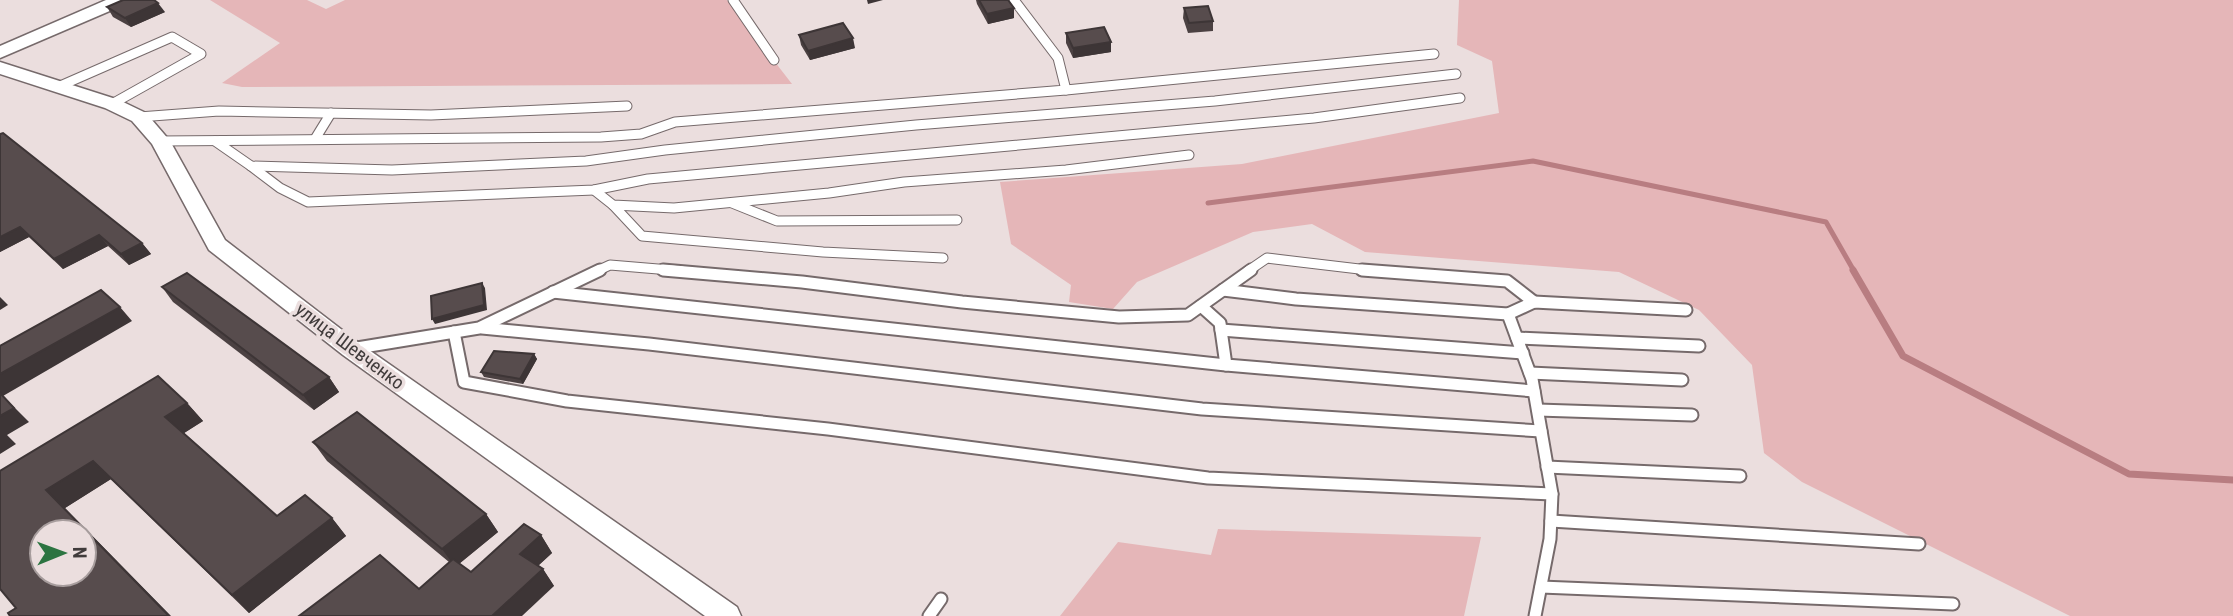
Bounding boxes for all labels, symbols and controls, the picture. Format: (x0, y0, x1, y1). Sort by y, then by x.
street label: улица Шевченко (291, 298, 409, 394)
north arrow (28, 518, 98, 588)
text: N (68, 547, 91, 559)

